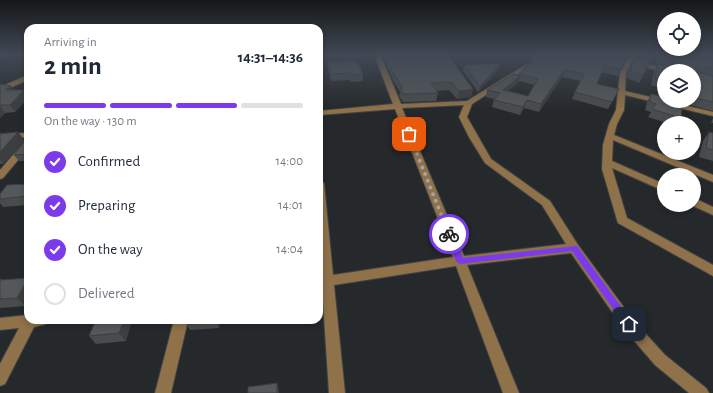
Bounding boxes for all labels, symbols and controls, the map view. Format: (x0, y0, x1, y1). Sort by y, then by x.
map controls (657, 12, 701, 212)
button: locate (657, 12, 701, 56)
text: Arriving in (44, 36, 97, 49)
text: 14:31–14:36 (238, 50, 303, 65)
text: 2 min (44, 53, 102, 79)
button: layers (657, 64, 701, 108)
text: On the way · 130 m (44, 115, 137, 128)
button: + (657, 116, 701, 160)
pin (392, 117, 426, 151)
icon: bag (398, 123, 420, 145)
icon: check (44, 151, 66, 173)
text: Confirmed (78, 154, 140, 169)
text: 14:00 (276, 155, 303, 168)
button: − (657, 168, 701, 212)
icon: check (44, 195, 66, 217)
text: Preparing (78, 198, 135, 213)
text: 14:01 (278, 199, 303, 212)
courier (429, 214, 469, 254)
icon: bike (438, 223, 460, 245)
icon: check (44, 239, 66, 261)
text: On the way (78, 242, 143, 257)
text: 14:04 (276, 243, 303, 256)
text: Delivered (78, 286, 135, 301)
pin (612, 307, 646, 341)
icon: home (618, 313, 640, 335)

